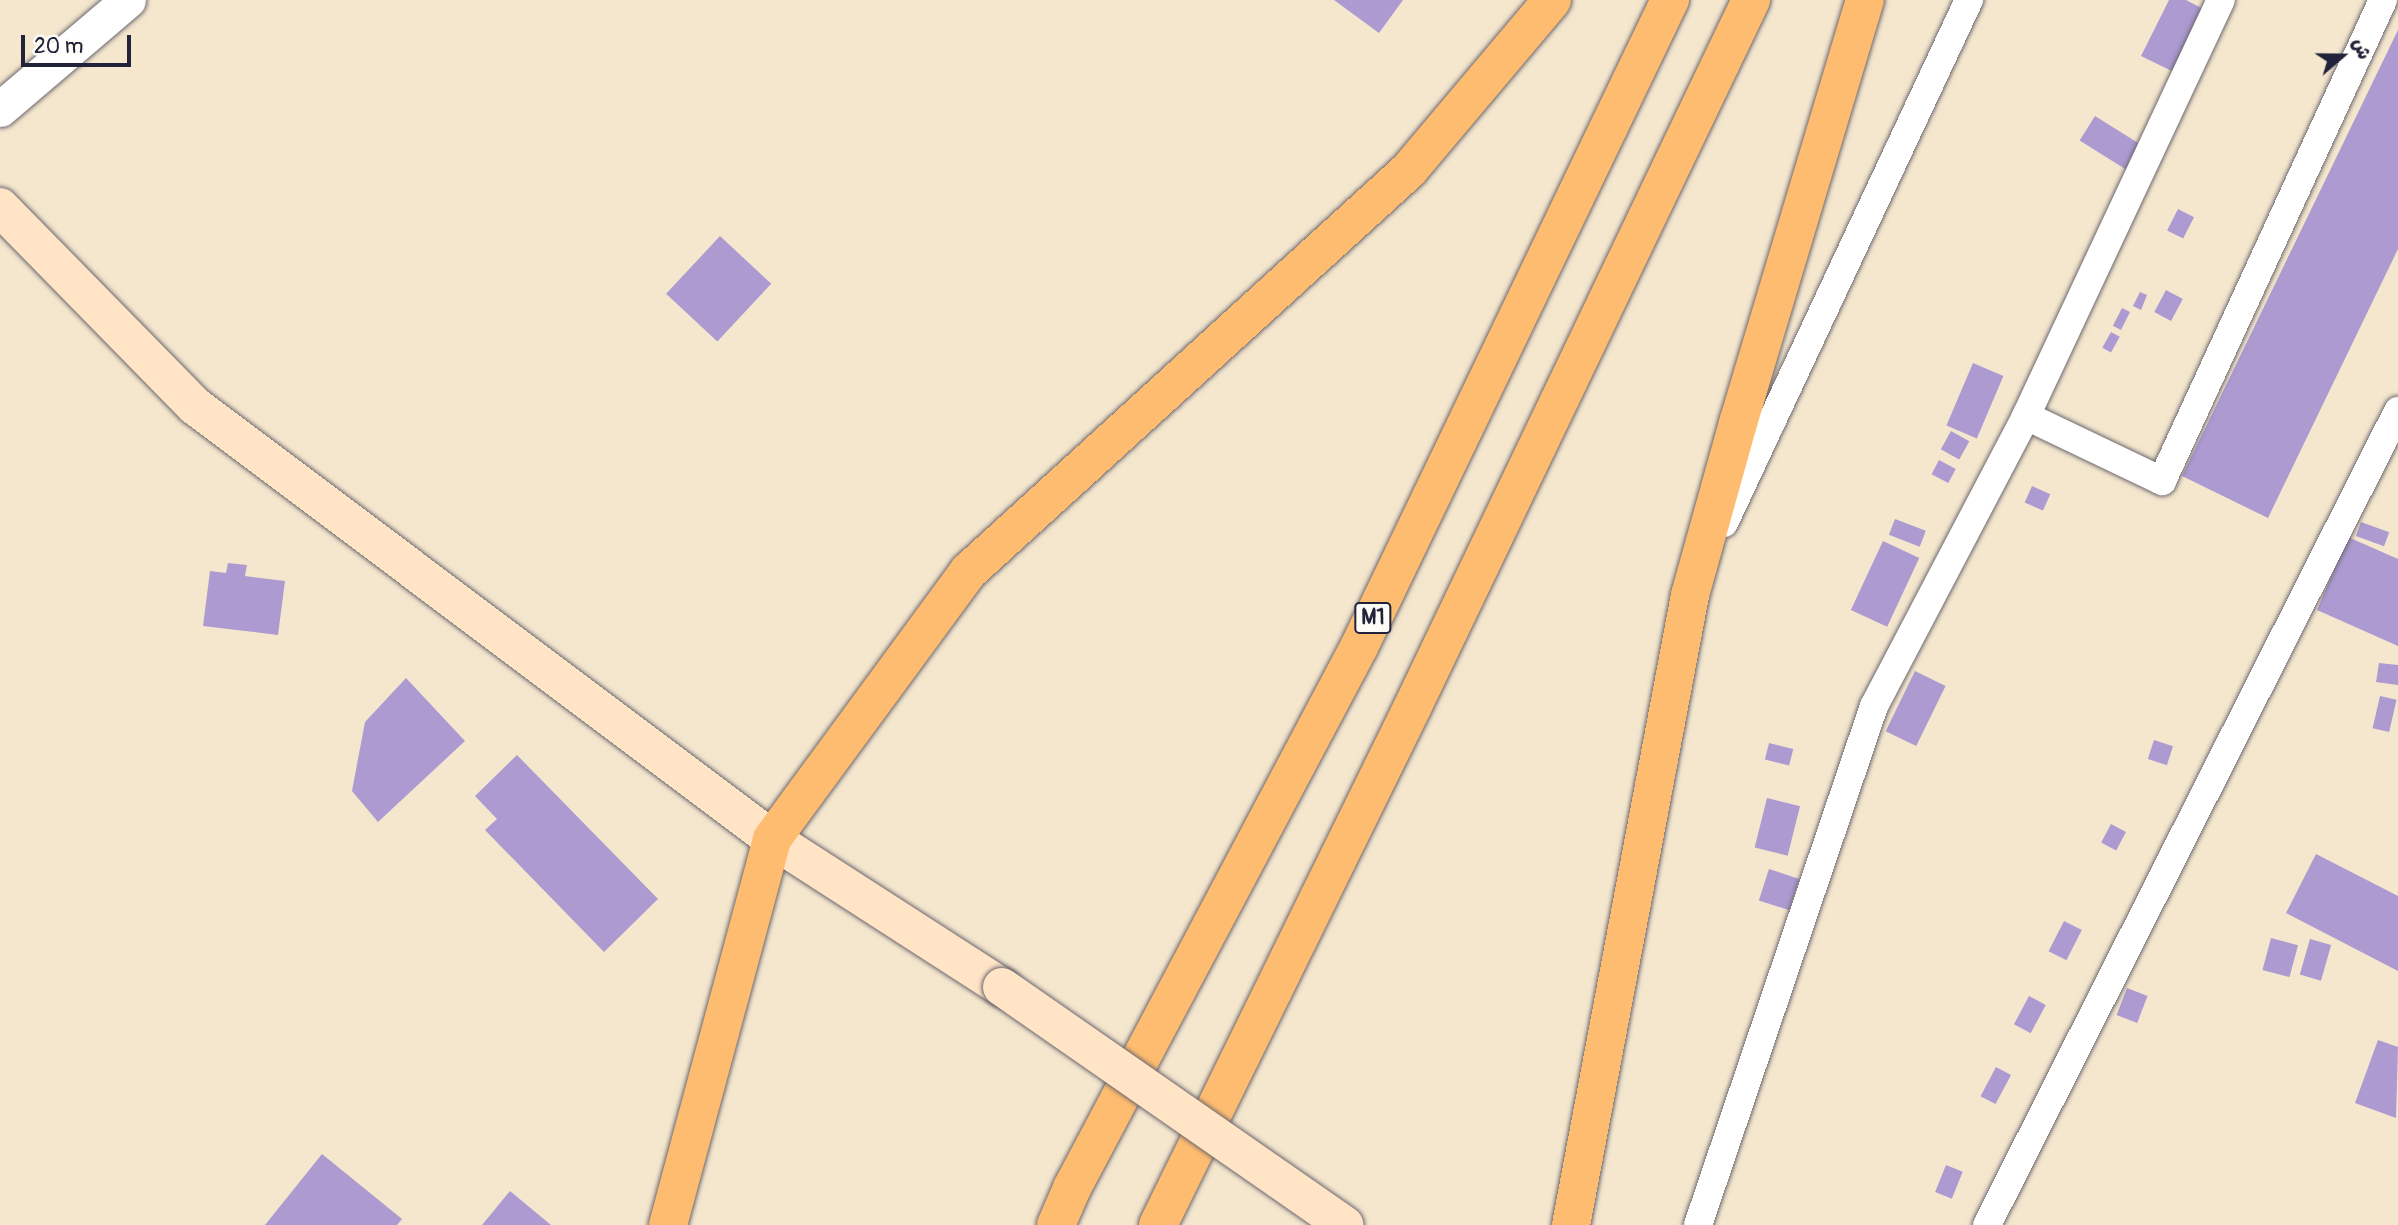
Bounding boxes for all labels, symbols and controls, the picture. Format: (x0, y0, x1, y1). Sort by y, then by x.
scale bar (24, 21, 135, 65)
north arrow (2307, 21, 2377, 91)
text: 20 m (34, 33, 83, 60)
text: ش (2347, 35, 2377, 63)
road number: M1 (1354, 600, 1392, 636)

